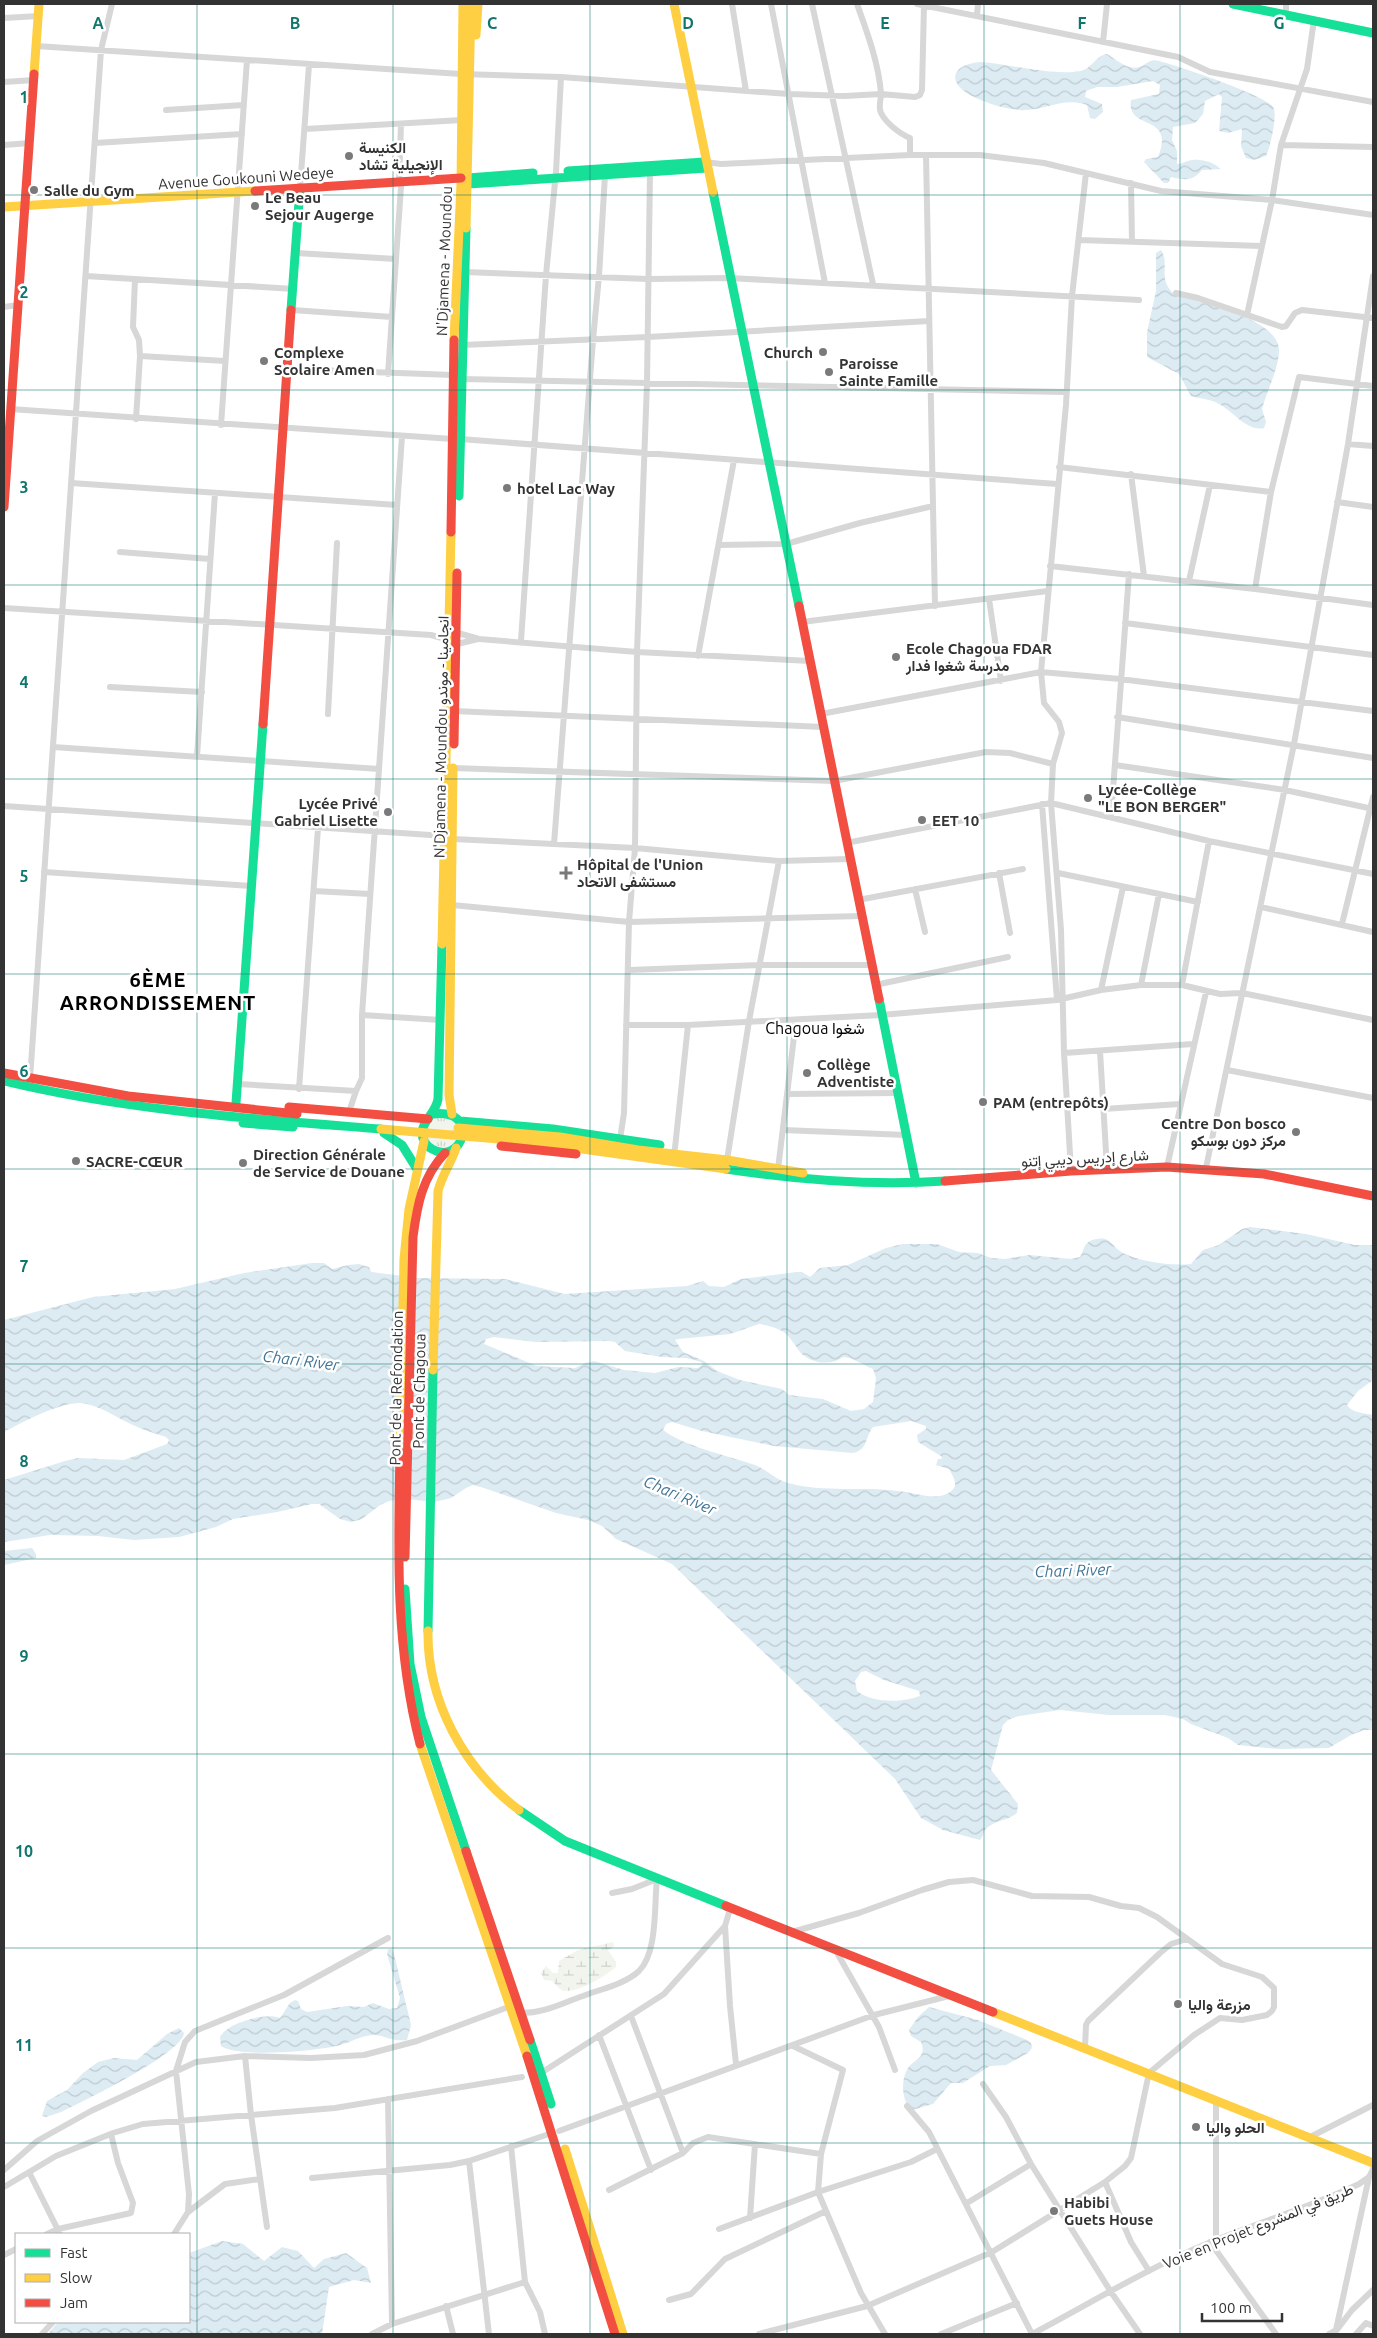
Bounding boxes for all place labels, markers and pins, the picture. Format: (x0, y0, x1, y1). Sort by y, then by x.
place label: الكنيسة الإنجيلية تشاد (359, 139, 443, 175)
marker: الكنيسة الإنجيلية تشاد (343, 150, 355, 162)
place label: Salle du Gym (44, 182, 135, 199)
marker: Salle du Gym (28, 184, 40, 196)
place label: Le Beau Sejour Augerge (265, 189, 374, 223)
marker: Le Beau Sejour Augerge (249, 200, 261, 212)
place label: Complexe Scolaire Amen (274, 344, 375, 378)
place label: Church (764, 344, 813, 361)
marker: Church (817, 346, 829, 358)
marker: Complexe Scolaire Amen (258, 355, 270, 367)
place label: Paroisse Sainte Famille (839, 355, 938, 389)
marker: Paroisse Sainte Famille (823, 366, 835, 378)
place label: hotel Lac Way (517, 480, 615, 497)
marker: hotel Lac Way (501, 482, 513, 494)
place label: Ecole Chagoua FDAR مدرسة شغوا فدار (905, 640, 1052, 675)
marker: Ecole Chagoua FDAR مدرسة شغوا فدار (890, 651, 902, 663)
place label: Lycée-Collège "LE BON BERGER" (1098, 781, 1226, 815)
marker: Lycée-Collège "LE BON BERGER" (1082, 792, 1094, 804)
place label: Lycée Privé Gabriel Lisette (274, 795, 378, 829)
marker: Lycée Privé Gabriel Lisette (382, 806, 394, 818)
place label: EET 10 (932, 812, 979, 829)
marker: EET 10 (916, 814, 928, 826)
place label: Hôpital de l'Union مستشفى الاتحاد (577, 856, 703, 891)
marker: Hôpital de l'Union مستشفى الاتحاد (559, 866, 573, 880)
place label: Collège Adventiste (817, 1056, 894, 1090)
marker: Collège Adventiste (801, 1067, 813, 1079)
place label: PAM (entrepôts) (993, 1094, 1109, 1111)
marker: PAM (entrepôts) (977, 1096, 989, 1108)
place label: Centre Don bosco مركز دون بوسكو (1161, 1115, 1286, 1150)
marker: Centre Don bosco مركز دون بوسكو (1290, 1126, 1302, 1138)
place label: Direction Générale de Service de Douane (253, 1146, 405, 1180)
place label: SACRE-CŒUR (86, 1153, 183, 1170)
marker: SACRE-CŒUR (70, 1155, 82, 1167)
marker: Direction Générale de Service de Douane (237, 1157, 249, 1169)
place label: مزرعة واليا (1188, 1996, 1251, 2014)
marker: مزرعة واليا (1172, 1998, 1184, 2010)
place label: الحلو واليا (1206, 2119, 1265, 2137)
marker: الحلو واليا (1190, 2121, 1202, 2133)
place label: Habibi Guets House (1064, 2194, 1153, 2228)
marker: Habibi Guets House (1048, 2205, 1060, 2217)

